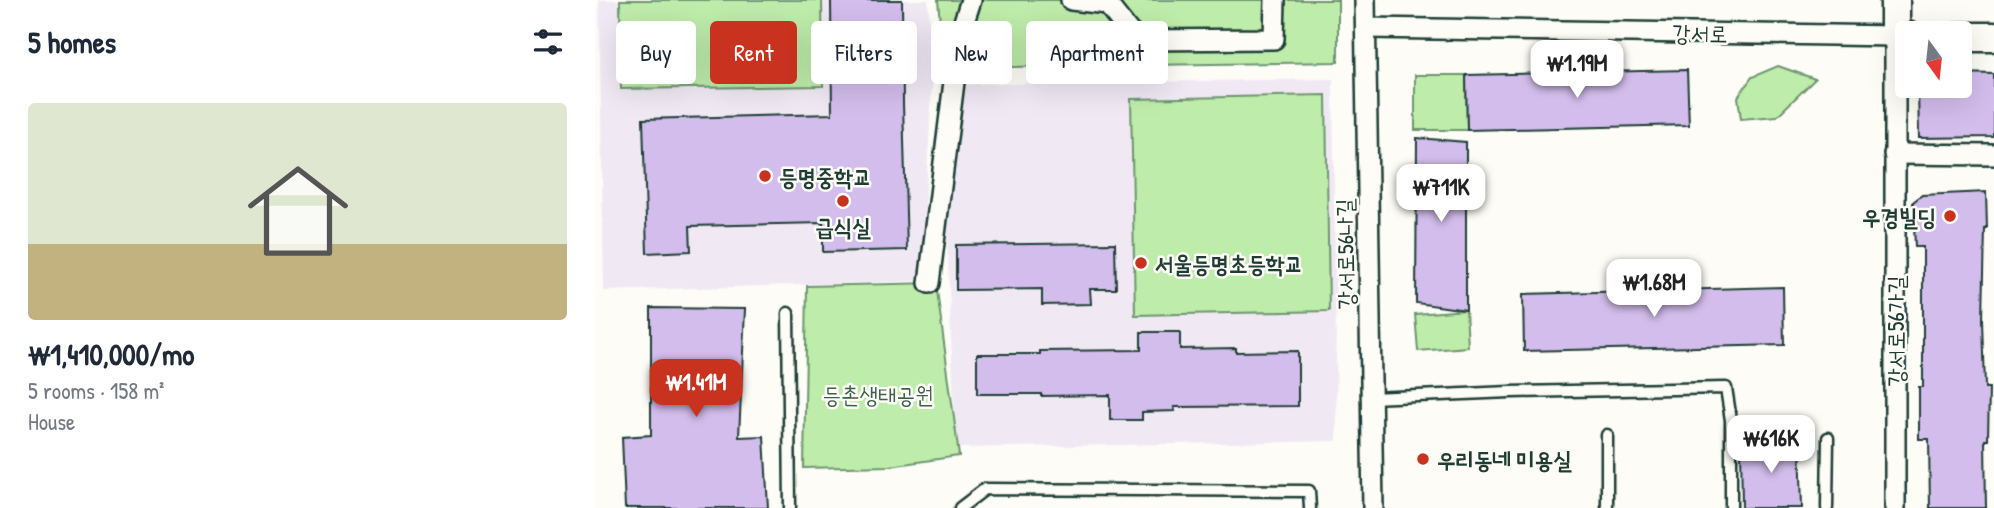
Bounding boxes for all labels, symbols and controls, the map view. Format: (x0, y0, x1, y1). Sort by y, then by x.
street label: 강서로 (1672, 17, 1728, 49)
chip: Buy (616, 21, 696, 84)
chip: Rent (710, 21, 797, 84)
chip: Filters (811, 21, 917, 84)
chip: New (931, 21, 1012, 84)
chip: Apartment (1026, 21, 1168, 84)
north arrow (1895, 21, 1972, 98)
map controls (1895, 21, 1972, 98)
text: 5 homes (28, 22, 116, 62)
icon: filters (529, 23, 567, 61)
pin: ₩1.19M (1520, 41, 1634, 100)
text: ₩1.19M (1547, 47, 1607, 78)
icon: home (235, 148, 361, 274)
place label: 등명중학교 (779, 161, 872, 192)
pin: ₩711K (1392, 164, 1490, 224)
marker: 등명중학교 (757, 168, 773, 184)
text: ₩711K (1412, 171, 1470, 202)
marker: 급식실 (835, 193, 851, 209)
street label: 강서로56나길 (1329, 198, 1361, 310)
place label: 우경빌딩 (1862, 201, 1936, 232)
marker: 우경빌딩 (1942, 208, 1958, 224)
place label: 급식실 (815, 211, 871, 242)
place label: 서울등명초등학교 (1155, 248, 1303, 279)
marker: 서울등명초등학교 (1133, 255, 1149, 271)
pin: ₩1.68M (1597, 260, 1711, 319)
text: ₩1.68M (1622, 266, 1686, 297)
street label: 강서로56가길 (1880, 275, 1911, 387)
text: ₩1,410,000/mo (28, 334, 194, 374)
pin: ₩1.41M (639, 360, 753, 419)
text: ₩1.41M (665, 366, 727, 397)
text: 5 rooms · 158 m² (28, 375, 164, 406)
park label: 등촌생태공원 (822, 379, 934, 410)
text: House (28, 406, 75, 437)
pin: ₩616K (1722, 416, 1820, 475)
text: ₩616K (1743, 422, 1799, 453)
place label: 우리동네 미용실 (1437, 444, 1572, 475)
marker: 우리동네 미용실 (1415, 451, 1431, 467)

